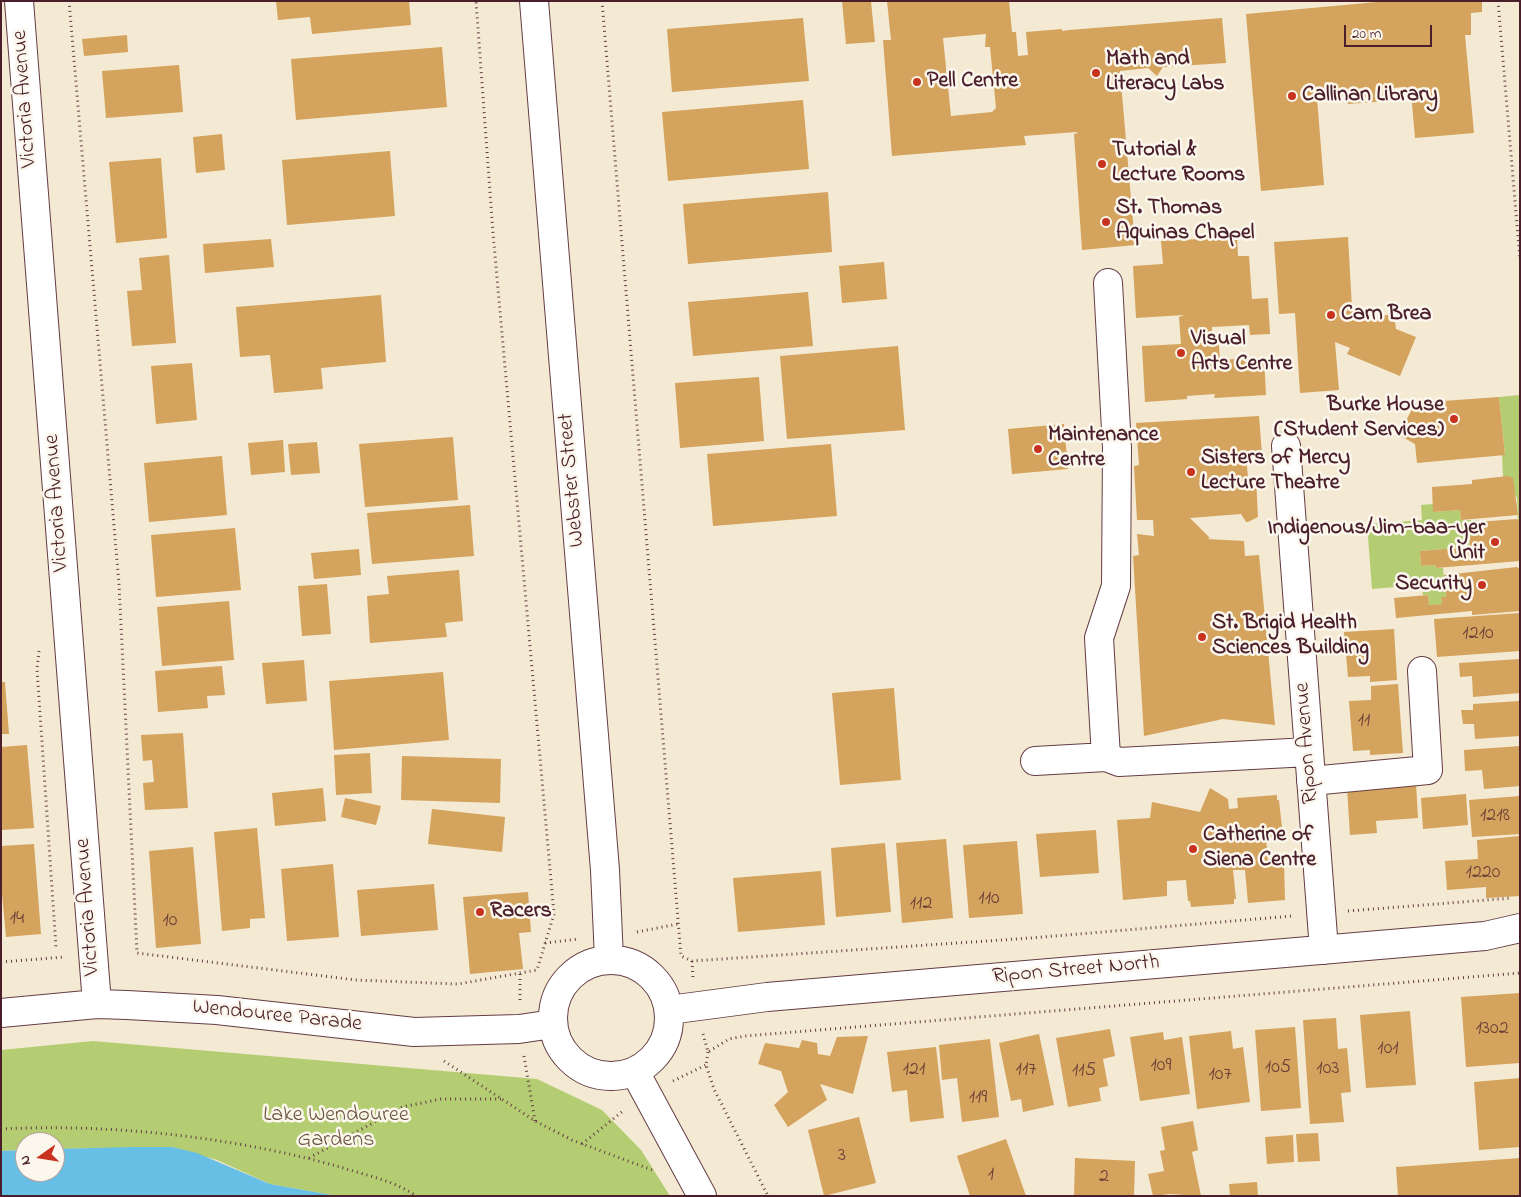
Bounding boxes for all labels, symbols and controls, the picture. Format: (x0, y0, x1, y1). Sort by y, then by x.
scale bar (1346, 15, 1434, 47)
text: 20 m (1352, 23, 1381, 45)
street label: Victoria Avenue (8, 29, 44, 169)
place label: Math and Literacy Labs (1106, 47, 1224, 98)
marker: Math and Literacy Labs (1090, 67, 1102, 79)
place label: Pell Centre (927, 69, 1018, 95)
marker: Pell Centre (911, 76, 923, 88)
place label: Callinan Library (1302, 83, 1438, 109)
marker: Callinan Library (1286, 90, 1298, 102)
place label: Tutorial & Lecture Rooms (1112, 138, 1245, 190)
marker: Tutorial & Lecture Rooms (1096, 158, 1108, 170)
place label: St. Thomas Aquinas Chapel (1116, 196, 1255, 248)
marker: St. Thomas Aquinas Chapel (1100, 216, 1112, 228)
place label: Carn Brea (1341, 302, 1431, 328)
marker: Carn Brea (1325, 309, 1337, 321)
place label: Visual Arts Centre (1191, 327, 1292, 378)
marker: Visual Arts Centre (1175, 347, 1187, 359)
place label: Burke House (Student Services) (1274, 393, 1444, 444)
street label: Webster Street (554, 412, 592, 548)
marker: Burke House (Student Services) (1448, 413, 1460, 425)
place label: Maintenance Centre (1048, 423, 1158, 474)
street label: Victoria Avenue (40, 433, 76, 573)
marker: Maintenance Centre (1032, 443, 1044, 455)
place label: Sisters of Mercy Lecture Theatre (1201, 446, 1350, 498)
marker: Sisters of Mercy Lecture Theatre (1185, 466, 1197, 478)
place label: Indigenous/Jim-baa-yer Unit (1268, 516, 1485, 568)
marker: Indigenous/Jim-baa-yer Unit (1489, 536, 1501, 548)
place label: Security (1395, 572, 1472, 598)
marker: Security (1476, 579, 1488, 591)
place label: St. Brigid Health Sciences Building (1212, 611, 1369, 662)
house number: 1210 (1462, 623, 1494, 647)
marker: St. Brigid Health Sciences Building (1196, 631, 1208, 643)
street label: Ripon Avenue (1291, 681, 1325, 805)
house number: 11 (1358, 710, 1370, 734)
house number: 1218 (1480, 805, 1510, 829)
place label: Catherine of Siena Centre (1203, 823, 1316, 874)
street label: Victoria Avenue (71, 837, 107, 977)
marker: Catherine of Siena Centre (1187, 843, 1199, 855)
house number: 1220 (1466, 862, 1500, 886)
house number: 110 (978, 888, 1000, 912)
house number: 112 (910, 893, 932, 917)
place label: Racers (490, 899, 552, 925)
marker: Racers (474, 906, 486, 918)
house number: 14 (10, 908, 24, 932)
house number: 10 (163, 910, 177, 934)
street label: Ripon Street North (991, 951, 1161, 991)
street label: Wendouree Parade (191, 995, 363, 1039)
house number: 1302 (1475, 1018, 1509, 1042)
house number: 101 (1377, 1038, 1399, 1062)
house number: 109 (1150, 1055, 1172, 1079)
house number: 105 (1265, 1057, 1291, 1081)
house number: 103 (1316, 1058, 1340, 1082)
house number: 121 (903, 1059, 925, 1083)
house number: 117 (1016, 1059, 1036, 1083)
house number: 115 (1072, 1060, 1096, 1084)
house number: 107 (1208, 1064, 1232, 1088)
house number: 119 (969, 1087, 987, 1111)
park label: Lake Wendouree Gardens (263, 1103, 409, 1154)
north arrow (15, 1132, 65, 1182)
house number: 3 (838, 1145, 846, 1169)
text: N (15, 1153, 37, 1167)
house number: 1 (988, 1164, 994, 1188)
house number: 2 (1099, 1166, 1109, 1190)

